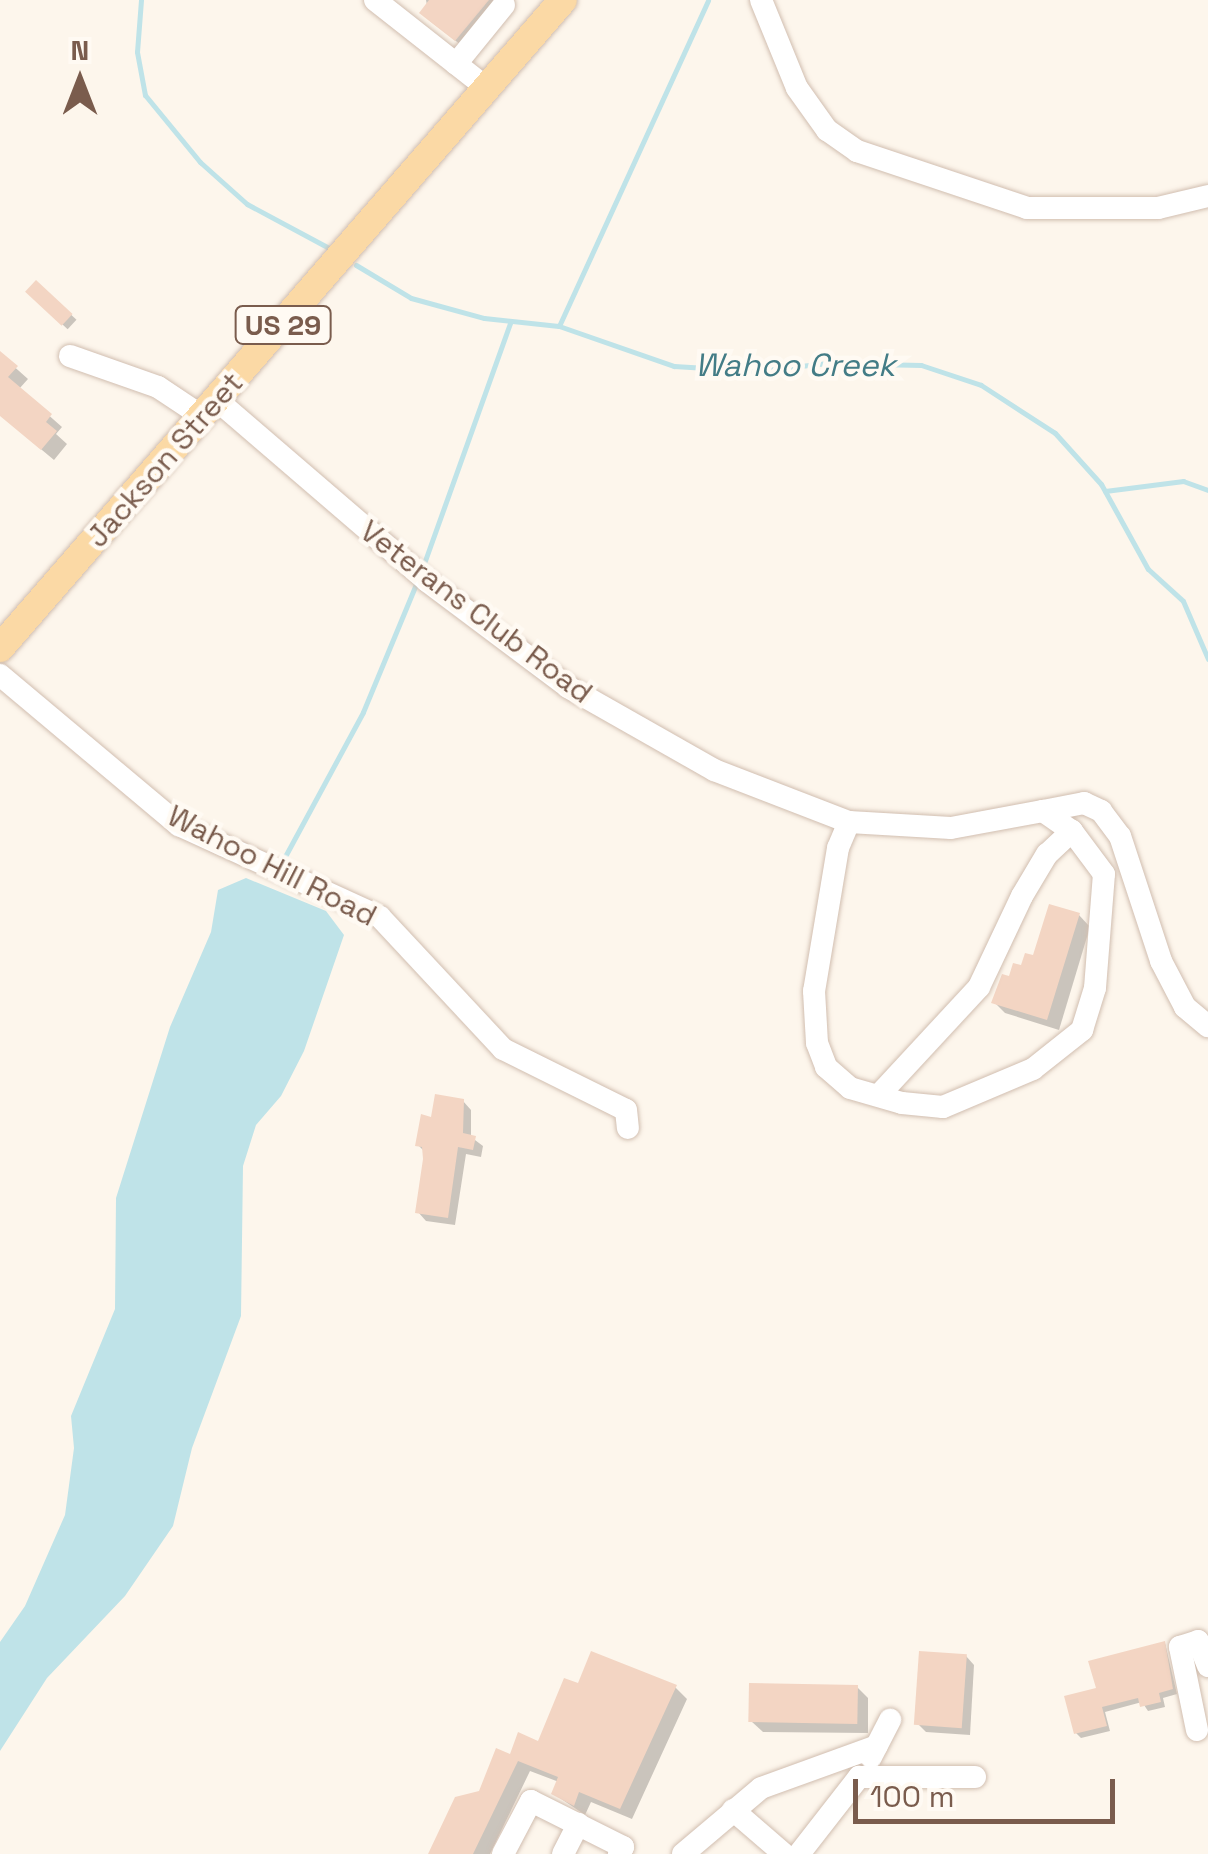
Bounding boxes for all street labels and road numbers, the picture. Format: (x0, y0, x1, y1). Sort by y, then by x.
road number: US 29 (233, 302, 333, 348)
street label: Jackson Street (79, 365, 251, 555)
street label: Veterans Club Road (353, 513, 599, 711)
street label: Wahoo Hill Road (162, 798, 382, 934)

